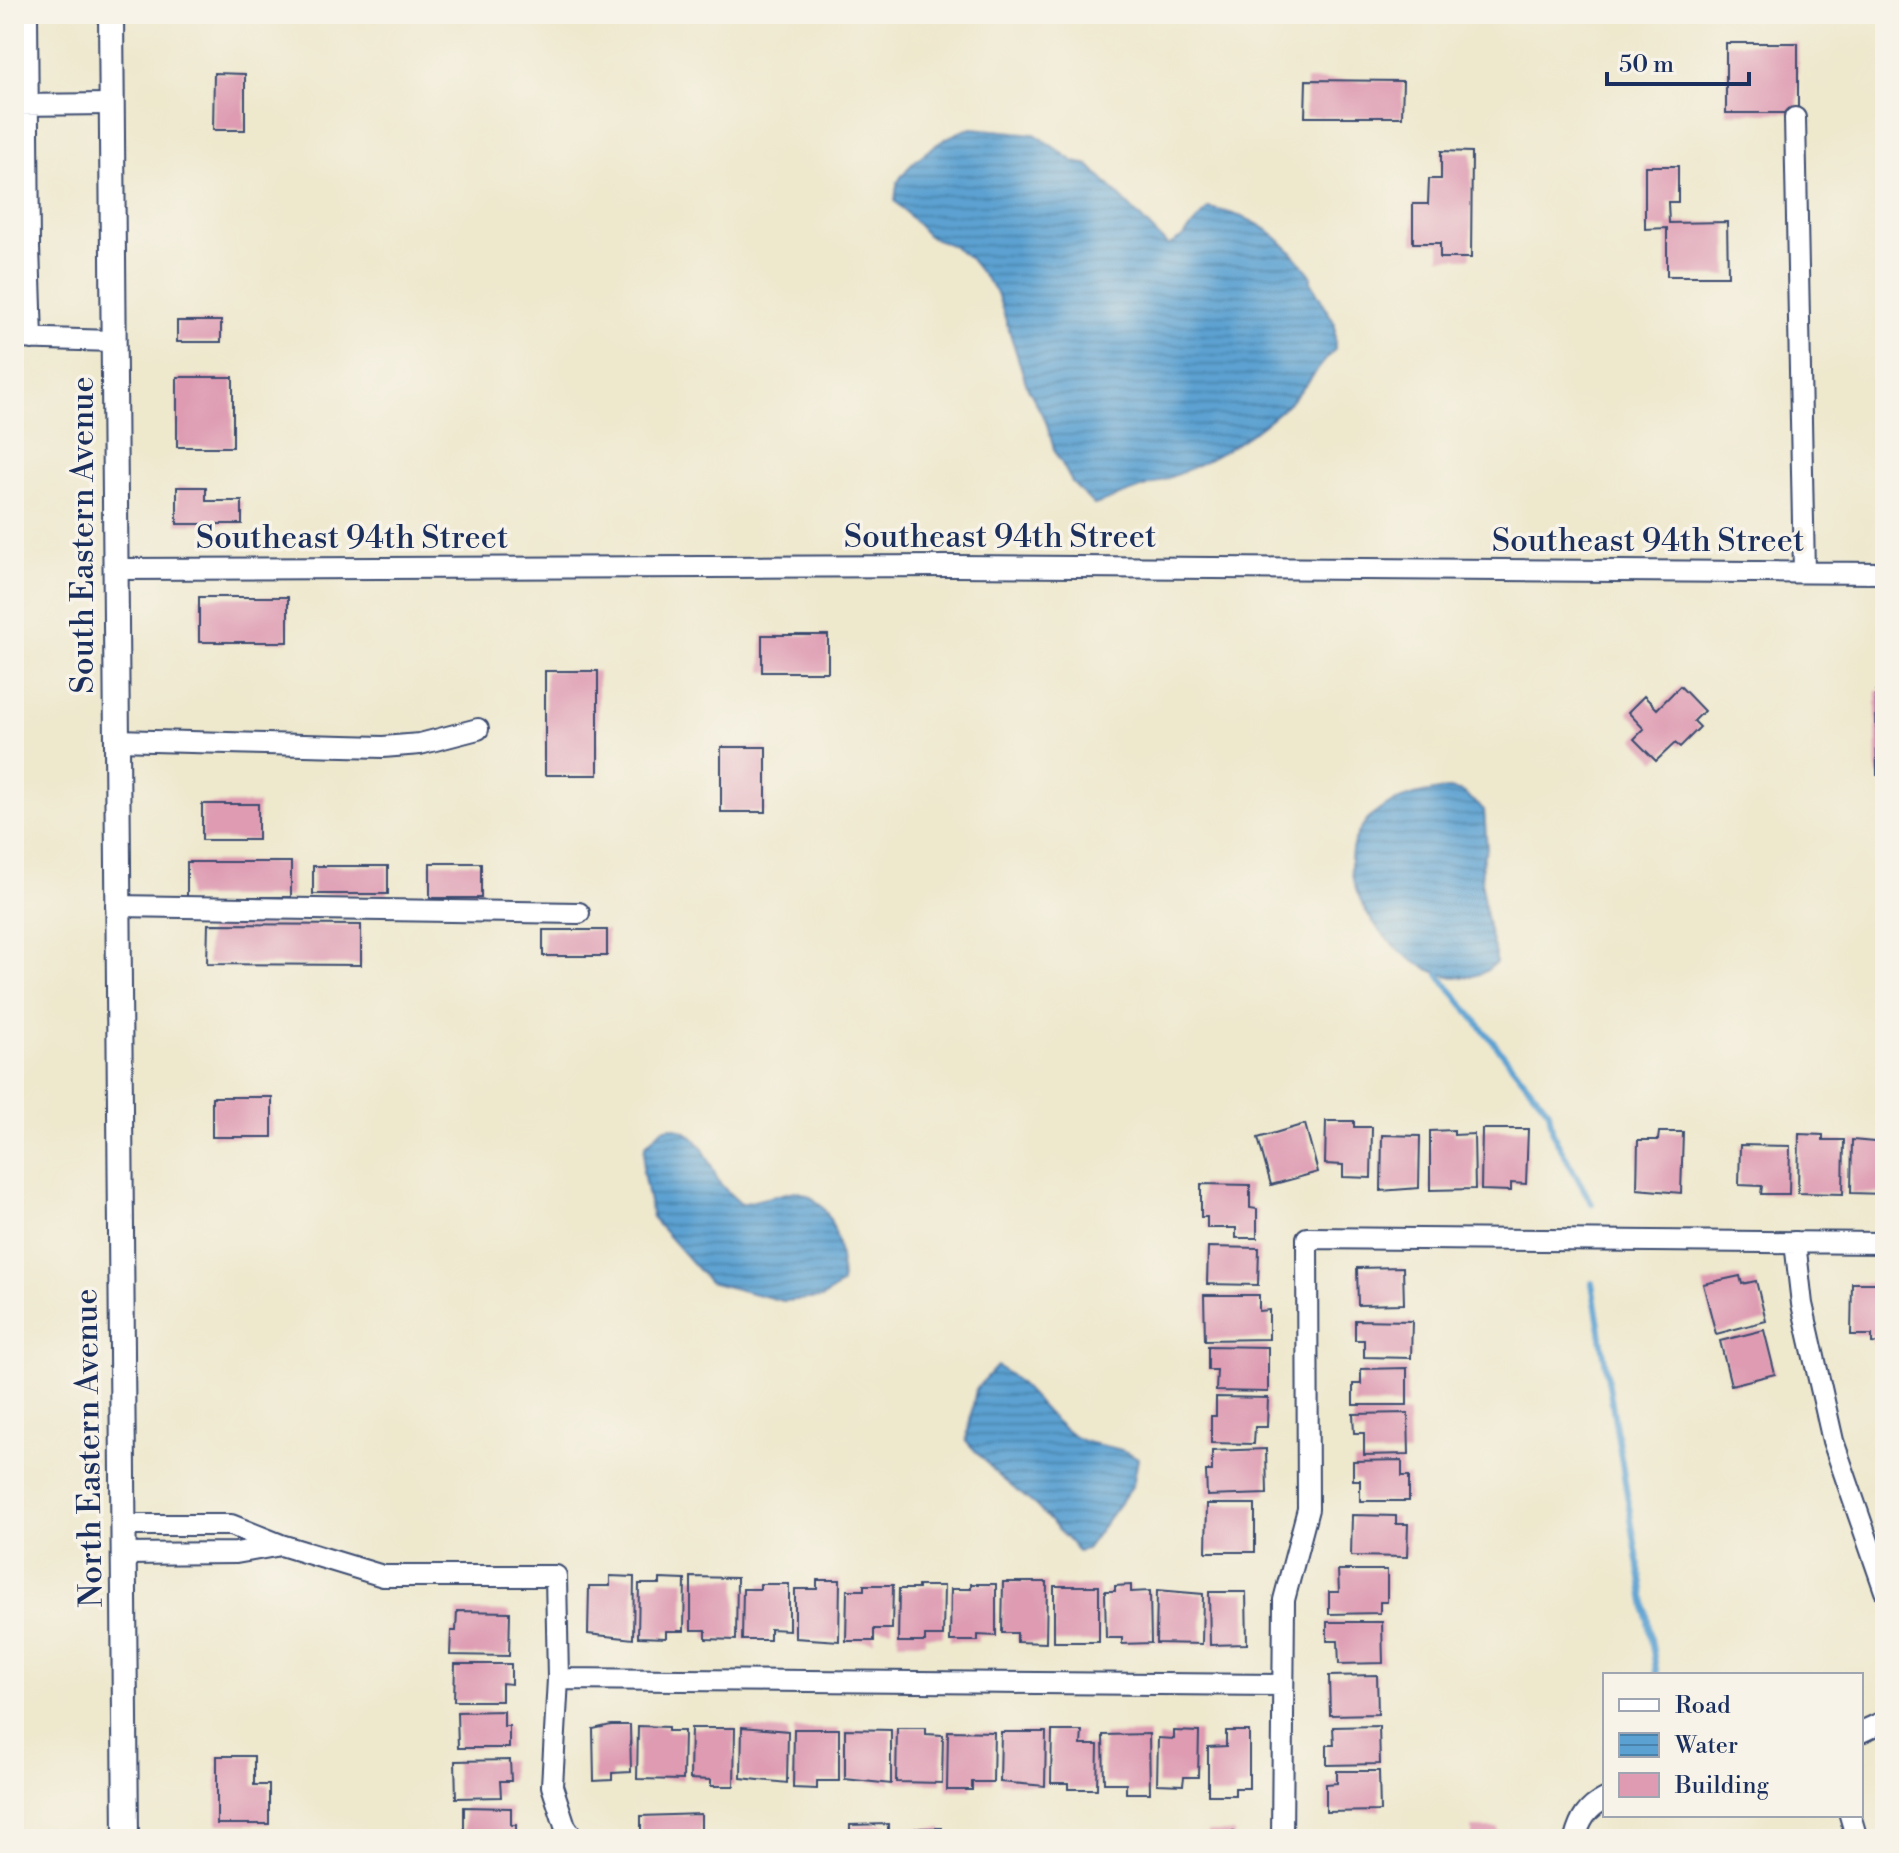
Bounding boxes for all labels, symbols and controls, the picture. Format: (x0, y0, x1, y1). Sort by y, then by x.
scale bar (1607, 36, 1749, 86)
text: 50 m (1619, 50, 1674, 80)
street label: South Eastern Avenue (63, 376, 103, 694)
street label: Southeast 94th Street (844, 517, 1156, 557)
street label: Southeast 94th Street (196, 518, 508, 558)
street label: Southeast 94th Street (1492, 521, 1804, 561)
street label: North Eastern Avenue (66, 1288, 112, 1608)
legend (1603, 1673, 1863, 1817)
text: Road (1675, 1691, 1731, 1721)
text: Water (1674, 1731, 1738, 1761)
text: Building (1674, 1771, 1769, 1801)

